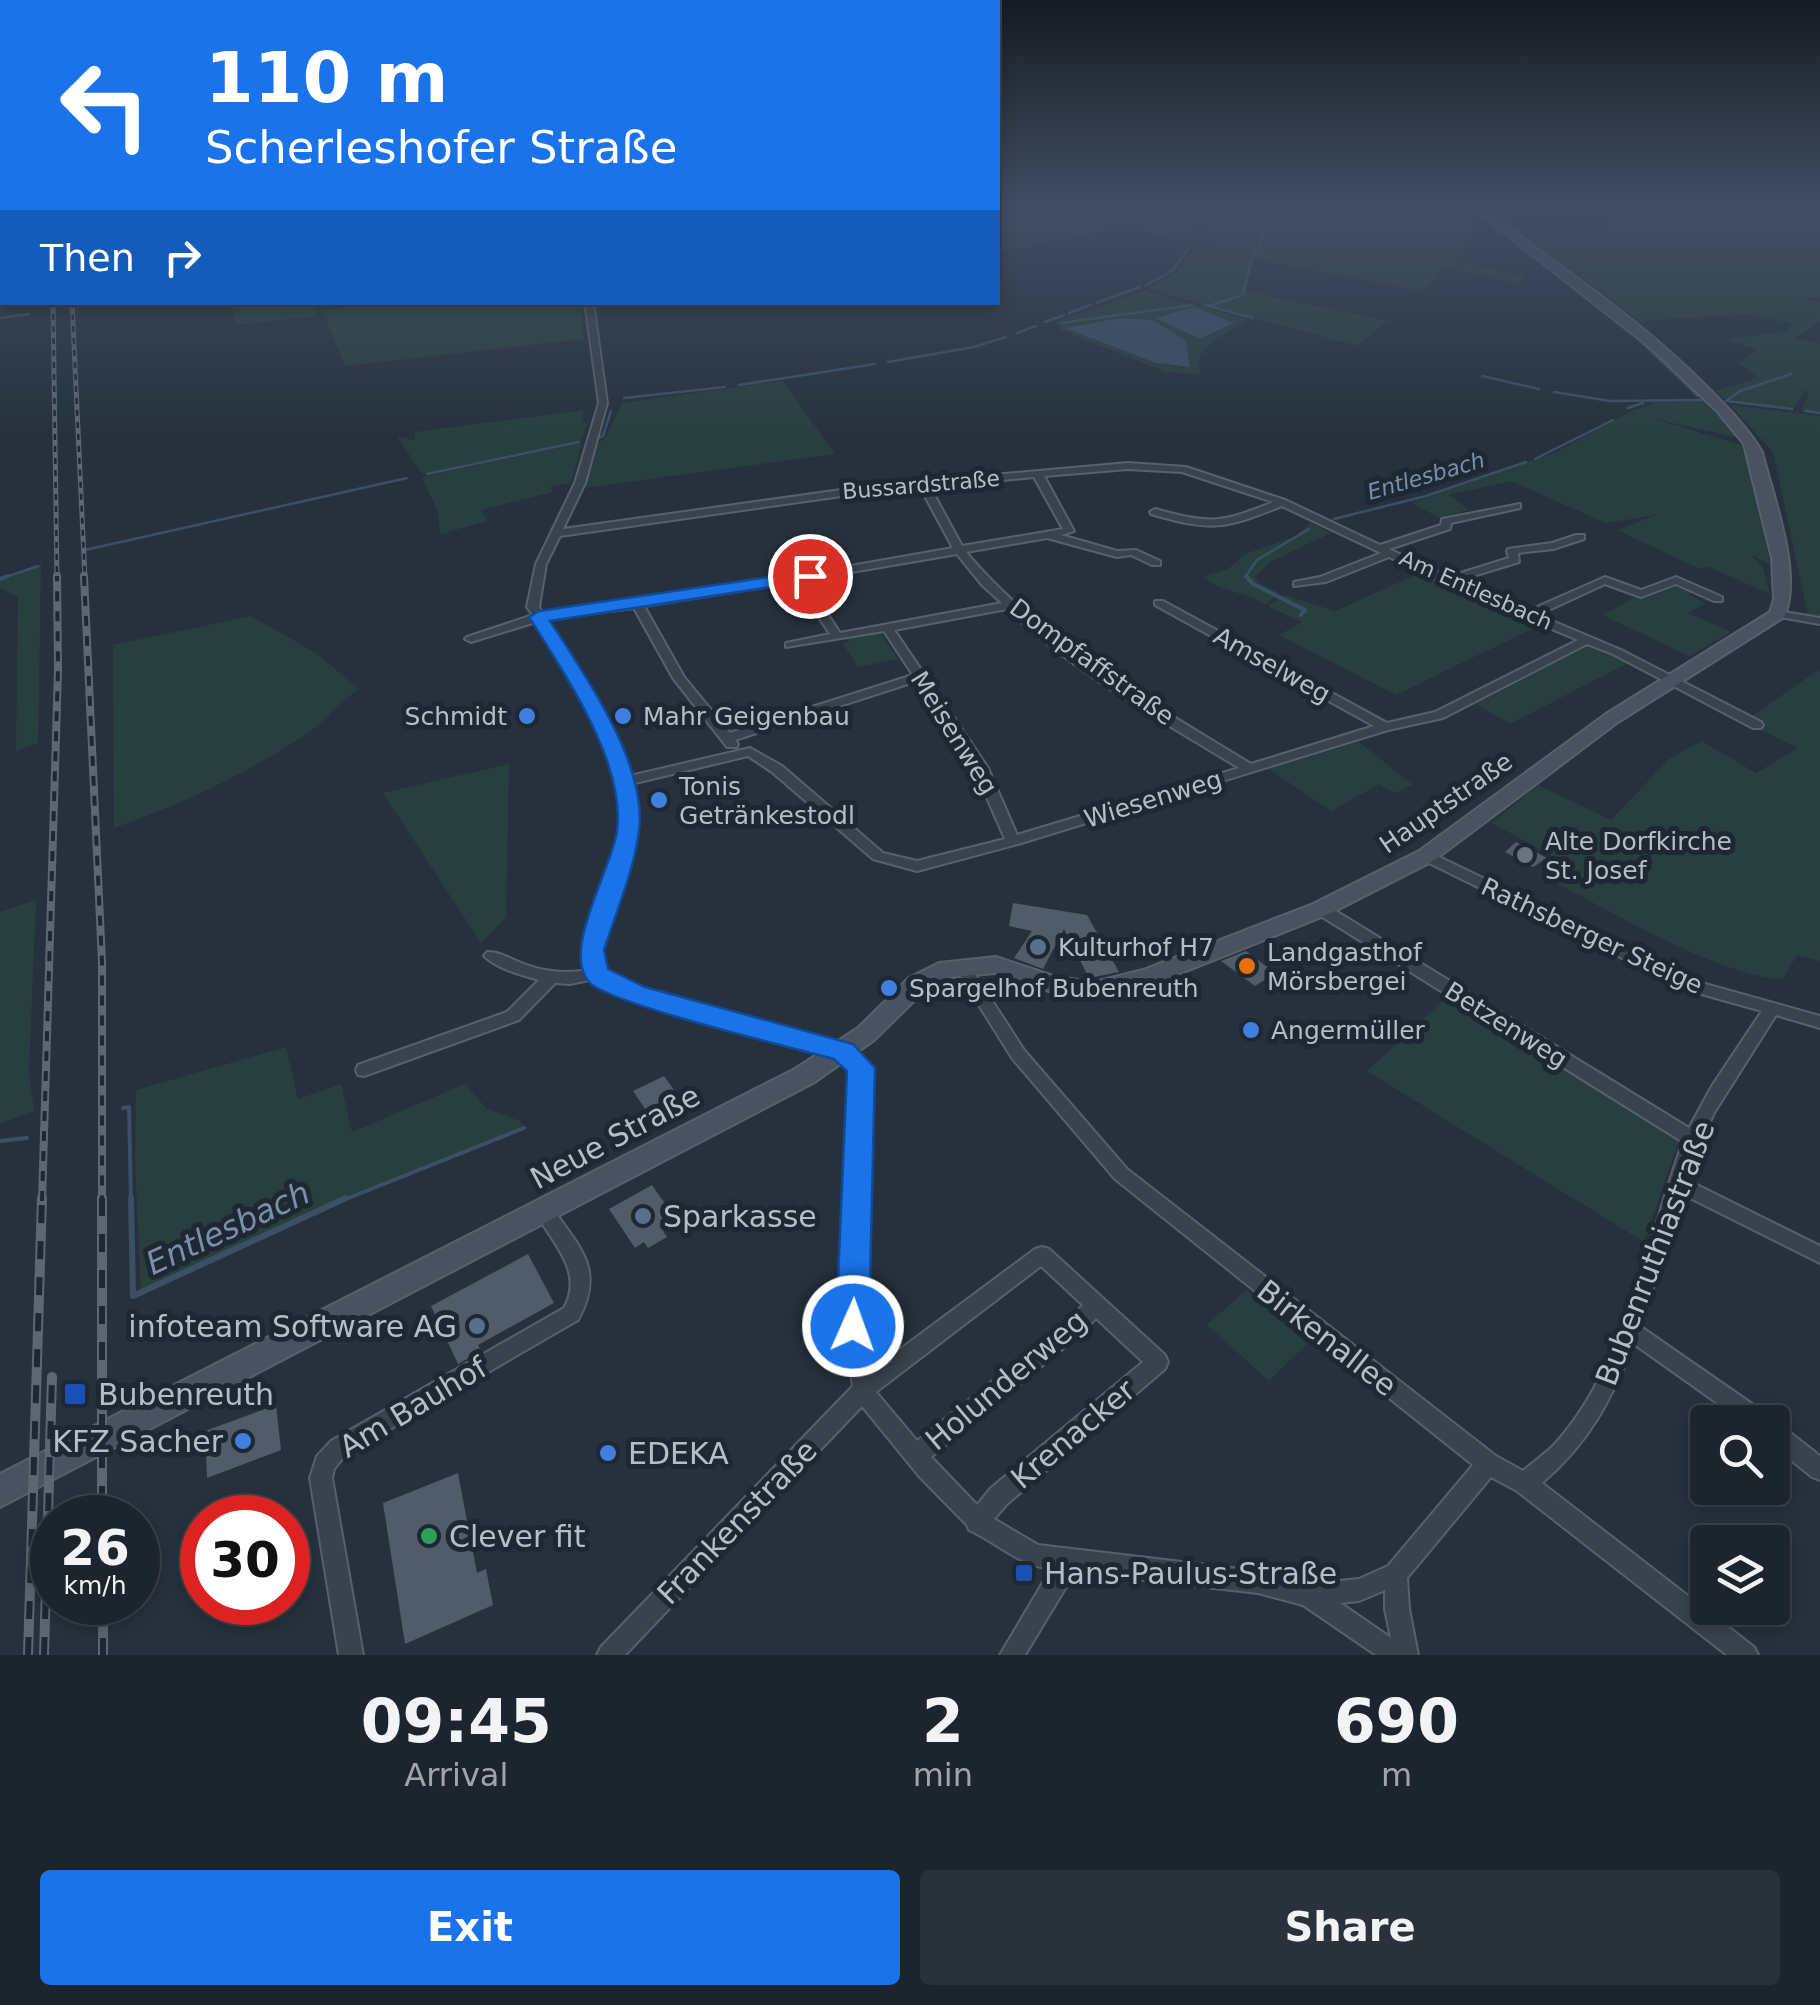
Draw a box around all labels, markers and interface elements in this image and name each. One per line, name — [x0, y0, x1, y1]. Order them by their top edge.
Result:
text: 110 m — [205, 37, 448, 119]
icon: left — [40, 40, 170, 170]
text: Scherleshofer Straße — [205, 121, 677, 174]
icon: right — [155, 230, 210, 285]
text: Then — [40, 236, 135, 280]
water label: Entlesbach — [1364, 447, 1488, 505]
street label: Bussardstraße — [841, 466, 1001, 504]
pin — [768, 534, 853, 619]
street label: Am Entlesbach — [1396, 545, 1556, 635]
icon: arrive — [783, 549, 838, 604]
street label: Dompfaffstraße — [1004, 593, 1180, 731]
street label: Amselweg — [1209, 621, 1335, 709]
street label: Meisenweg — [905, 666, 1003, 800]
place label: Schmidt — [405, 702, 507, 731]
place label: Mahr Geigenbau — [643, 702, 850, 731]
marker: Schmidt — [516, 705, 538, 727]
marker: Mahr Geigenbau — [612, 705, 634, 727]
street label: Hauptstraße — [1374, 747, 1518, 859]
street label: Wiesenweg — [1081, 764, 1225, 834]
place label: Tonis Getränkestodl — [678, 772, 855, 830]
marker: Tonis Getränkestodl — [648, 789, 670, 811]
place label: Alte Dorfkirche St. Josef — [1545, 827, 1732, 885]
marker: Alte Dorfkirche St. Josef — [1514, 844, 1536, 866]
street label: Rathsberger Steige — [1477, 872, 1707, 1000]
place label: Kulturhof H7 — [1058, 933, 1214, 962]
marker: Kulturhof H7 — [1027, 936, 1049, 958]
place label: Landgasthof Mörsbergei — [1267, 938, 1423, 996]
marker: Landgasthof Mörsbergei — [1236, 955, 1258, 977]
place label: Spargelhof Bubenreuth — [909, 974, 1199, 1003]
street label: Betzenweg — [1440, 976, 1572, 1074]
marker: Spargelhof Bubenreuth — [878, 977, 900, 999]
place label: Angermüller — [1271, 1016, 1426, 1045]
marker: Angermüller — [1240, 1019, 1262, 1041]
street label: Neue Straße — [524, 1078, 706, 1196]
street label: Bubenruthiastraße — [1588, 1116, 1722, 1390]
water label: Entlesbach — [140, 1174, 316, 1282]
place label: Sparkasse — [663, 1199, 817, 1234]
marker: Sparkasse — [632, 1205, 654, 1227]
street label: Birkenallee — [1250, 1273, 1404, 1403]
position arrow — [801, 1274, 905, 1378]
street label: Holunderweg — [918, 1303, 1094, 1457]
place label: infoteam Software AG — [128, 1309, 457, 1344]
marker: infoteam Software AG — [466, 1315, 488, 1337]
street label: Am Bauhof — [333, 1349, 494, 1465]
street label: Krenacker — [1004, 1372, 1143, 1496]
place label: Bubenreuth — [98, 1377, 274, 1412]
marker: Bubenreuth — [62, 1381, 88, 1407]
map controls — [1690, 1405, 1790, 1625]
button: search — [1690, 1405, 1790, 1505]
place label: KFZ Sacher — [52, 1424, 224, 1459]
marker: KFZ Sacher — [232, 1430, 254, 1452]
street label: Frankenstraße — [650, 1433, 824, 1611]
place label: EDEKA — [628, 1436, 729, 1471]
marker: EDEKA — [597, 1442, 619, 1464]
speed limit sign: 30 — [180, 1495, 310, 1625]
text: 26 — [60, 1519, 130, 1577]
place label: Clever fit — [449, 1519, 586, 1554]
marker: Clever fit — [418, 1525, 440, 1547]
button: layers — [1690, 1525, 1790, 1625]
place label: Hans-Paulus-Straße — [1044, 1556, 1337, 1591]
marker: Hans-Paulus-Straße — [1013, 1562, 1035, 1584]
text: km/h — [63, 1571, 127, 1600]
text: 09:45 — [361, 1686, 552, 1756]
text: 2 — [922, 1686, 964, 1756]
text: 690 — [1334, 1686, 1459, 1756]
text: Arrival — [404, 1756, 508, 1794]
text: min — [913, 1756, 973, 1794]
text: m — [1381, 1756, 1412, 1794]
button: Exit — [40, 1870, 900, 1985]
button: Share — [920, 1870, 1780, 1985]

